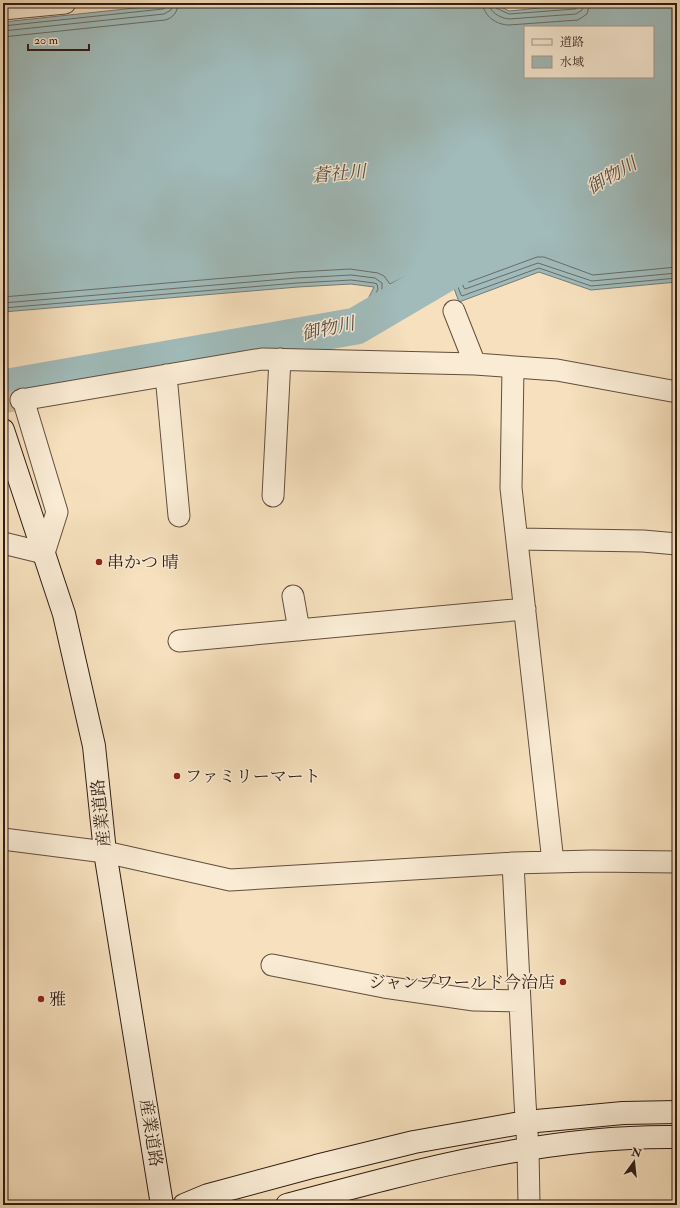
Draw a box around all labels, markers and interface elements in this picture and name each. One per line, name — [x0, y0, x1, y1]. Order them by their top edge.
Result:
scale bar — [28, 26, 89, 52]
legend — [524, 26, 654, 78]
text: 20 m — [34, 33, 59, 48]
text: 道路 — [560, 35, 584, 50]
text: 水域 — [560, 55, 584, 70]
water label: 御物川 — [583, 152, 643, 199]
water label: 蒼社川 — [311, 160, 369, 188]
water label: 御物川 — [299, 312, 359, 346]
place label: 串かつ 晴 — [107, 552, 179, 573]
marker: 串かつ 晴 — [94, 557, 104, 567]
place label: ファミリーマート — [185, 766, 321, 787]
marker: ファミリーマート — [172, 771, 182, 781]
street label: 産業道路 — [87, 778, 115, 848]
place label: ジャンプワールド今治店 — [369, 972, 555, 993]
marker: ジャンプワールド今治店 — [558, 977, 568, 987]
place label: 雅 — [49, 989, 66, 1010]
marker: 雅 — [36, 994, 46, 1004]
street label: 産業道路 — [135, 1098, 167, 1168]
north arrow — [614, 1142, 654, 1182]
text: N — [629, 1145, 644, 1161]

